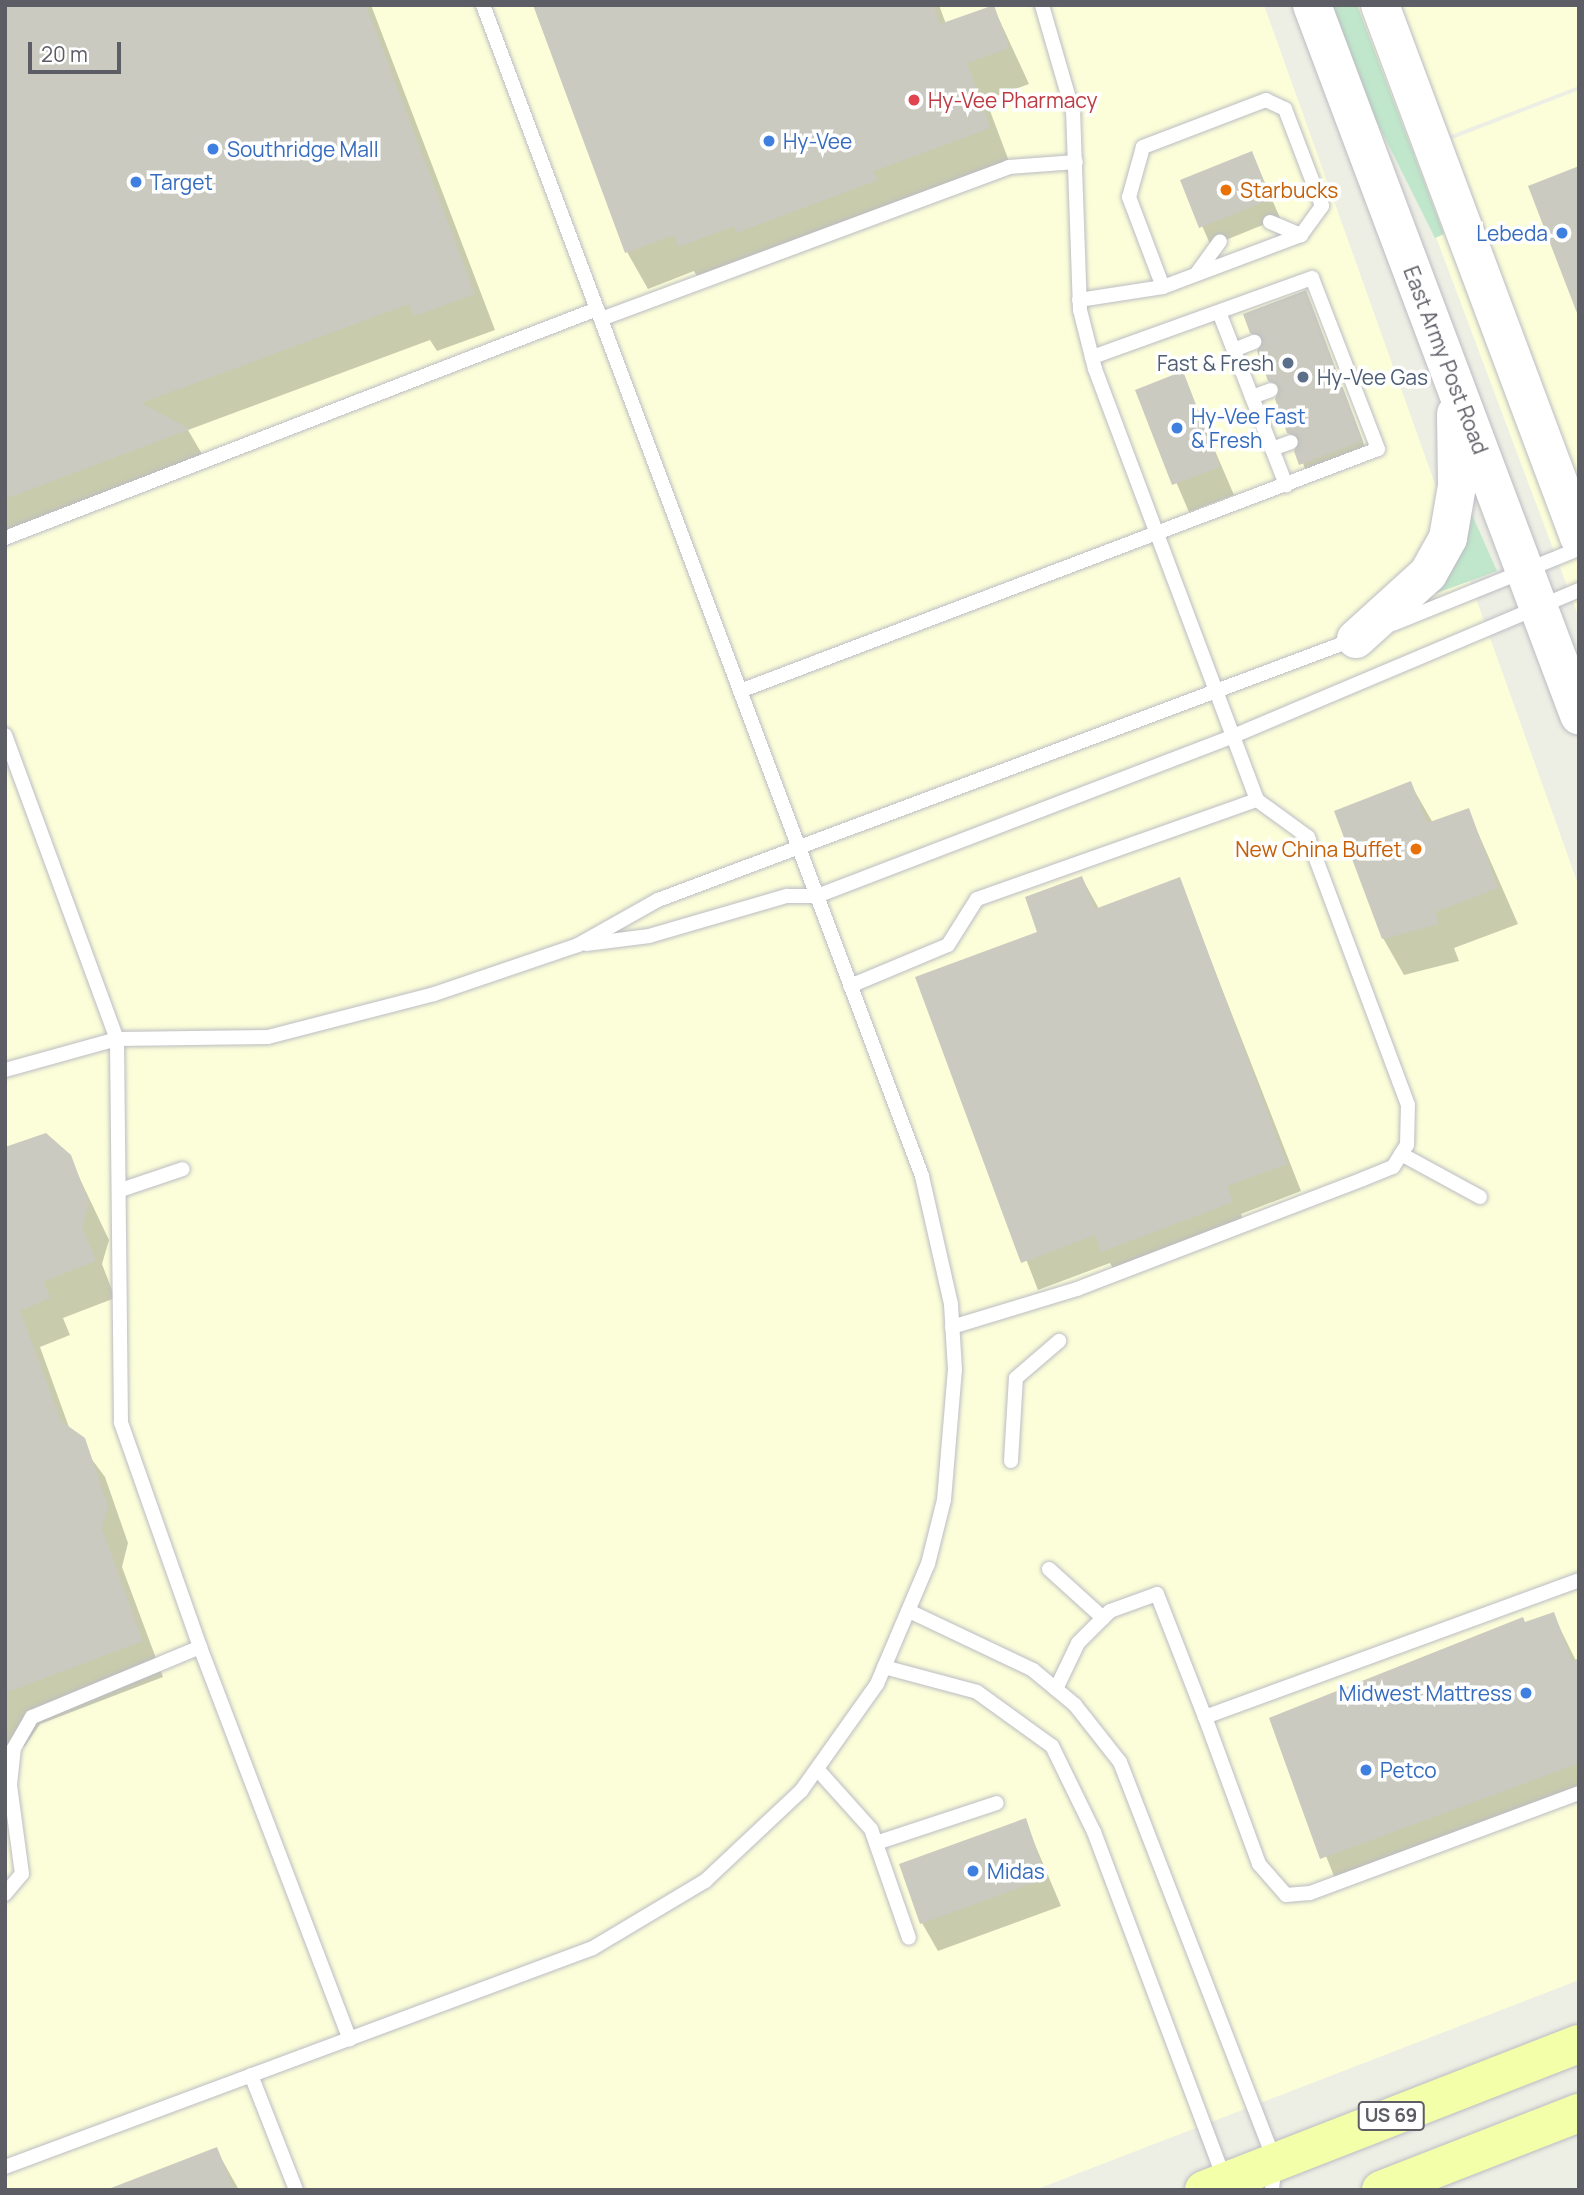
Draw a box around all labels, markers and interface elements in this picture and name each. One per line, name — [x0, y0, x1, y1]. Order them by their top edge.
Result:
scale bar — [32, 28, 124, 72]
text: 20 m — [41, 40, 88, 68]
place label: Hy-Vee Pharmacy — [928, 87, 1098, 113]
marker: Hy-Vee Pharmacy — [906, 92, 922, 108]
place label: Hy-Vee — [783, 128, 852, 154]
marker: Hy-Vee — [761, 133, 777, 149]
place label: Southridge Mall — [227, 136, 379, 162]
marker: Southridge Mall — [205, 141, 221, 157]
place label: Target — [150, 169, 213, 195]
marker: Target — [128, 174, 144, 190]
place label: Starbucks — [1240, 177, 1338, 203]
marker: Starbucks — [1218, 182, 1234, 198]
place label: Lebeda — [1476, 220, 1548, 246]
marker: Lebeda — [1554, 225, 1570, 241]
street label: East Army Post Road — [1399, 263, 1493, 457]
place label: Fast & Fresh — [1157, 350, 1274, 376]
marker: Fast & Fresh — [1280, 355, 1296, 371]
place label: Hy-Vee Gas — [1317, 364, 1428, 390]
marker: Hy-Vee Gas — [1295, 369, 1311, 385]
place label: Hy-Vee Fast & Fresh — [1191, 403, 1306, 453]
marker: Hy-Vee Fast & Fresh — [1169, 420, 1185, 436]
place label: New China Buffet — [1235, 836, 1402, 862]
marker: New China Buffet — [1408, 841, 1424, 857]
place label: Midwest Mattress — [1339, 1680, 1512, 1706]
marker: Midwest Mattress — [1518, 1685, 1534, 1701]
place label: Petco — [1380, 1757, 1437, 1783]
marker: Petco — [1358, 1762, 1374, 1778]
place label: Midas — [987, 1858, 1045, 1884]
marker: Midas — [965, 1863, 981, 1879]
road number: US 69 — [1356, 2100, 1426, 2132]

